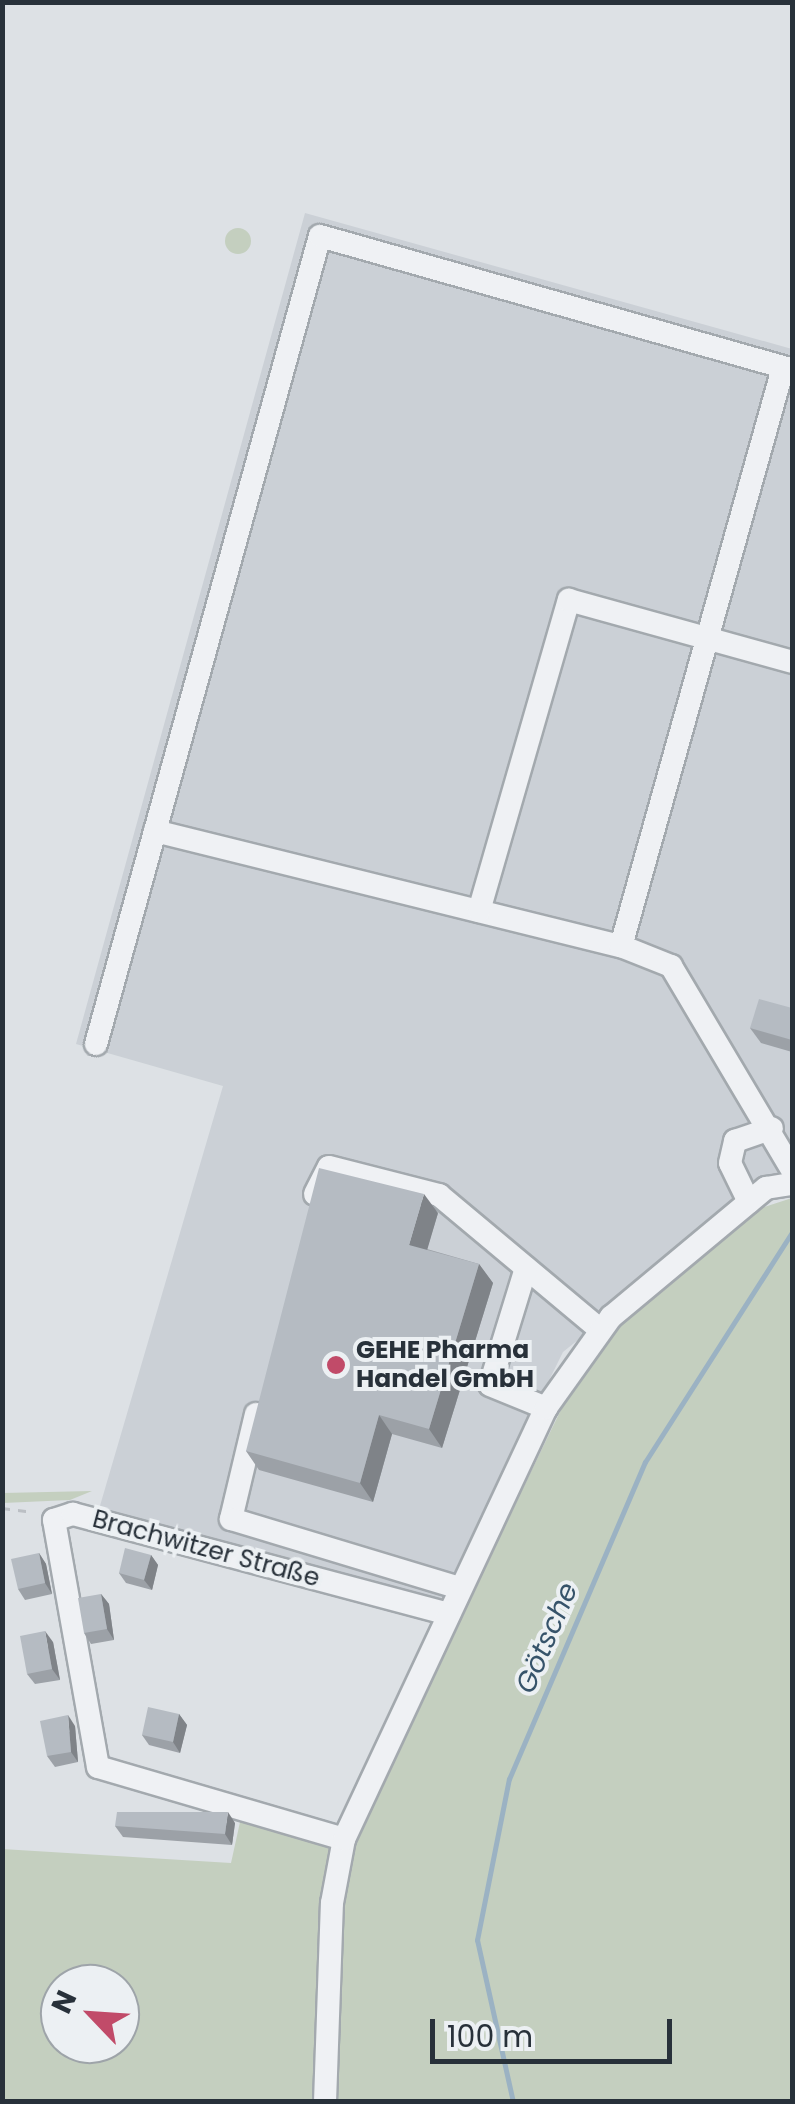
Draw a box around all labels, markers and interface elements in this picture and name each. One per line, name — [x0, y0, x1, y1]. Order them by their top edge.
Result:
place label: GEHE Pharma Handel GmbH — [356, 1336, 534, 1395]
marker: GEHE Pharma Handel GmbH — [325, 1354, 347, 1376]
street label: Brachwitzer Straße — [89, 1504, 323, 1594]
water label: Götsche — [509, 1578, 585, 1698]
north arrow — [40, 1964, 140, 2064]
text: N — [42, 1984, 86, 2020]
scale bar — [435, 1999, 678, 2061]
text: 100 m — [447, 2015, 533, 2058]

